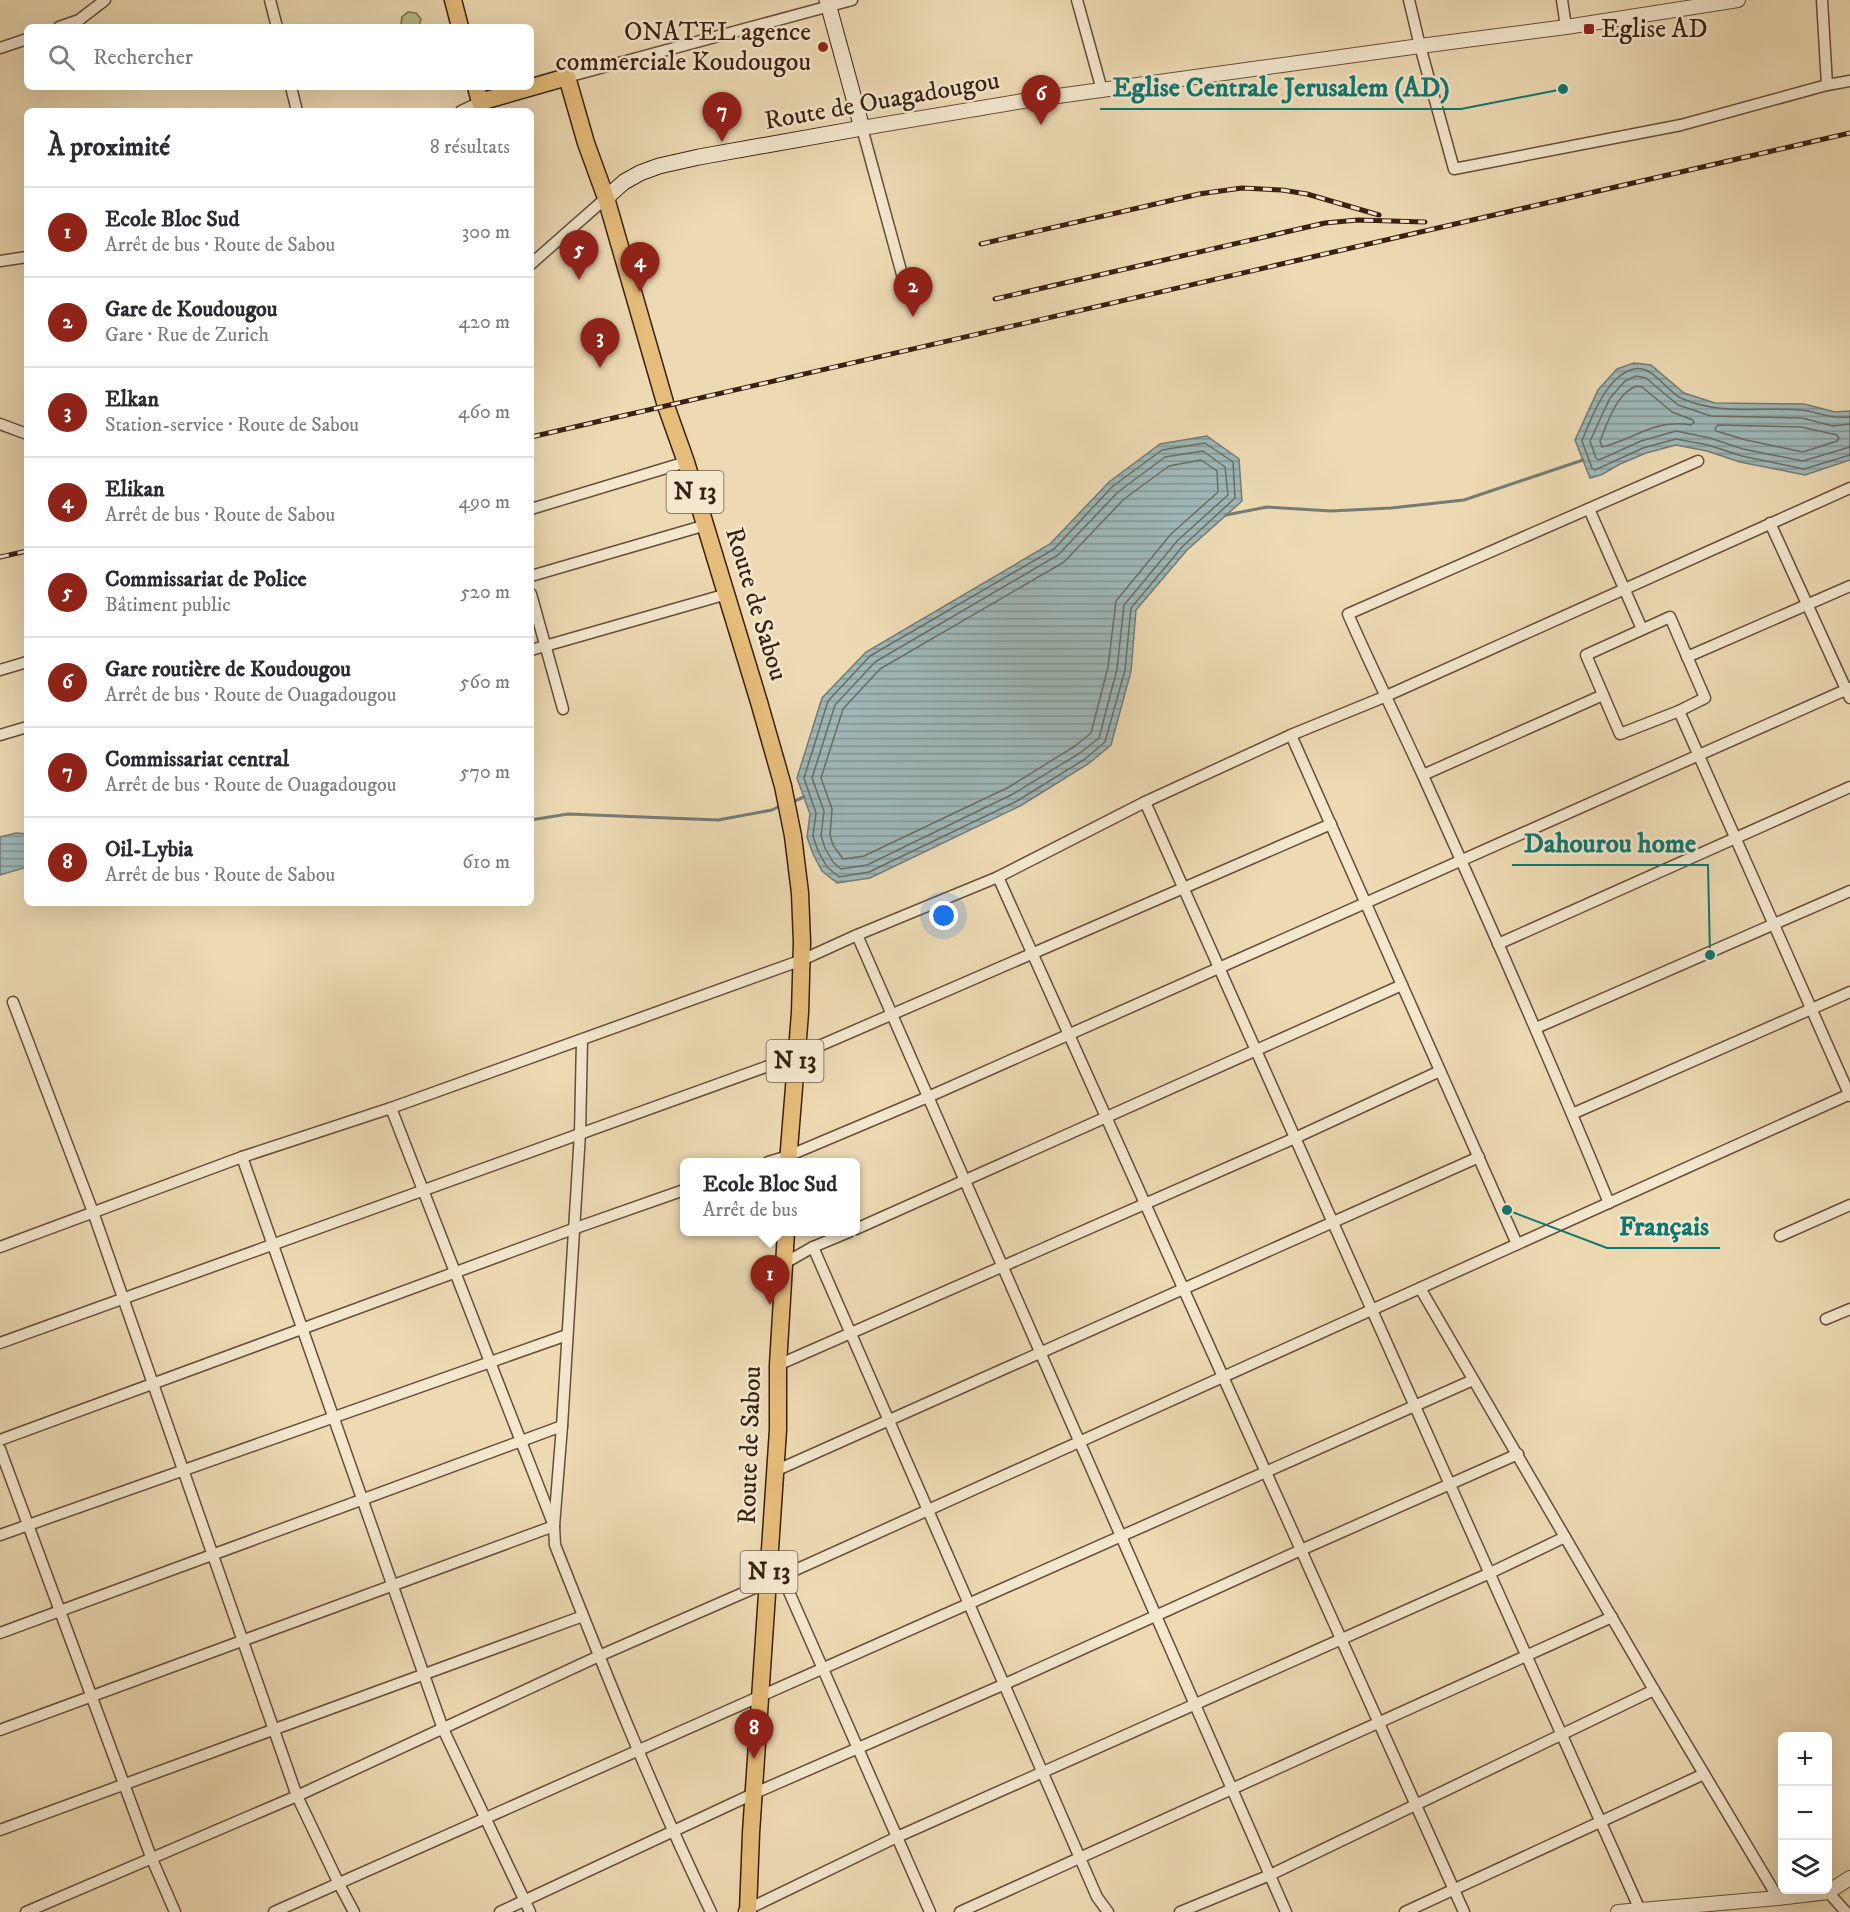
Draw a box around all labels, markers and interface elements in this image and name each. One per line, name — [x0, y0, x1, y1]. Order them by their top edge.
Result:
place label: Eglise AD — [1601, 13, 1708, 46]
place label: ONATEL agence commerciale Koudougou — [556, 16, 811, 79]
marker: Eglise AD — [1582, 22, 1596, 36]
search box — [24, 24, 534, 90]
marker: ONATEL agence commerciale Koudougou — [816, 40, 830, 54]
icon: search — [45, 41, 78, 74]
text: Rechercher — [93, 44, 193, 71]
street label: Route de Ouagadougou — [762, 64, 1002, 138]
callout: Eglise Centrale Jerusalem (AD) — [1100, 64, 1461, 109]
text: Eglise Centrale Jerusalem (AD) — [1112, 71, 1450, 105]
pin: 6 — [1022, 76, 1060, 125]
pin: 7 — [702, 92, 742, 142]
text: À proximité — [48, 131, 170, 164]
text: 8 résultats — [430, 135, 510, 160]
text: Ecole Bloc Sud — [105, 206, 239, 233]
text: 1 — [64, 220, 71, 245]
text: 300 m — [462, 220, 510, 245]
pin: 5 — [560, 230, 598, 280]
text: Arrêt de bus · Route de Sabou — [105, 233, 335, 258]
pin: 4 — [620, 242, 660, 292]
pin: 2 — [894, 268, 932, 317]
text: Gare de Koudougou — [105, 296, 277, 323]
text: 2 — [63, 310, 72, 335]
text: 420 m — [459, 310, 510, 335]
pin: 3 — [580, 318, 620, 368]
text: Gare · Rue de Zurich — [105, 323, 269, 348]
text: Elkan — [105, 386, 159, 413]
text: 3 — [64, 400, 71, 425]
text: 460 m — [458, 400, 510, 425]
text: Station-service · Route de Sabou — [105, 413, 359, 438]
road number: N 13 — [666, 471, 724, 513]
text: Elikan — [105, 476, 165, 503]
text: 4 — [62, 490, 73, 515]
text: 490 m — [458, 490, 510, 515]
text: Arrêt de bus · Route de Sabou — [105, 503, 335, 528]
street label: Route de Sabou — [717, 523, 795, 685]
text: Commissariat de Police — [105, 566, 307, 593]
text: 5 — [63, 580, 72, 605]
text: 520 m — [460, 580, 510, 605]
text: Bâtiment public — [105, 593, 231, 618]
text: Gare routière de Koudougou — [105, 656, 351, 683]
text: 6 — [62, 670, 73, 695]
text: 560 m — [460, 670, 510, 695]
text: Arrêt de bus · Route de Ouagadougou — [105, 683, 396, 708]
text: Commissariat central — [105, 746, 289, 773]
text: 7 — [62, 760, 73, 785]
text: 570 m — [459, 760, 510, 785]
text: Arrêt de bus · Route de Ouagadougou — [105, 773, 396, 798]
callout: Dahourou home — [1512, 820, 1708, 865]
text: Dahourou home — [1524, 827, 1696, 861]
text: Oil-Lybia — [105, 836, 193, 863]
text: 8 — [62, 850, 73, 875]
text: 610 m — [462, 850, 510, 875]
text: Arrêt de bus · Route de Sabou — [105, 863, 335, 888]
your location — [929, 901, 958, 930]
road number: N 13 — [766, 1040, 824, 1082]
popup — [680, 1158, 860, 1236]
text: Ecole Bloc Sud — [703, 1171, 837, 1198]
text: Arrêt de bus — [703, 1198, 798, 1223]
callout: Français — [1607, 1203, 1720, 1248]
text: Français — [1619, 1210, 1709, 1244]
pin: 1 — [750, 1256, 790, 1305]
street label: Route de Sabou — [731, 1365, 769, 1525]
road number: N 13 — [740, 1551, 798, 1593]
pin: 8 — [734, 1710, 774, 1759]
map controls — [1778, 1732, 1832, 1894]
button: + — [1778, 1732, 1832, 1786]
button: − — [1778, 1786, 1832, 1840]
button: layers — [1778, 1840, 1832, 1894]

